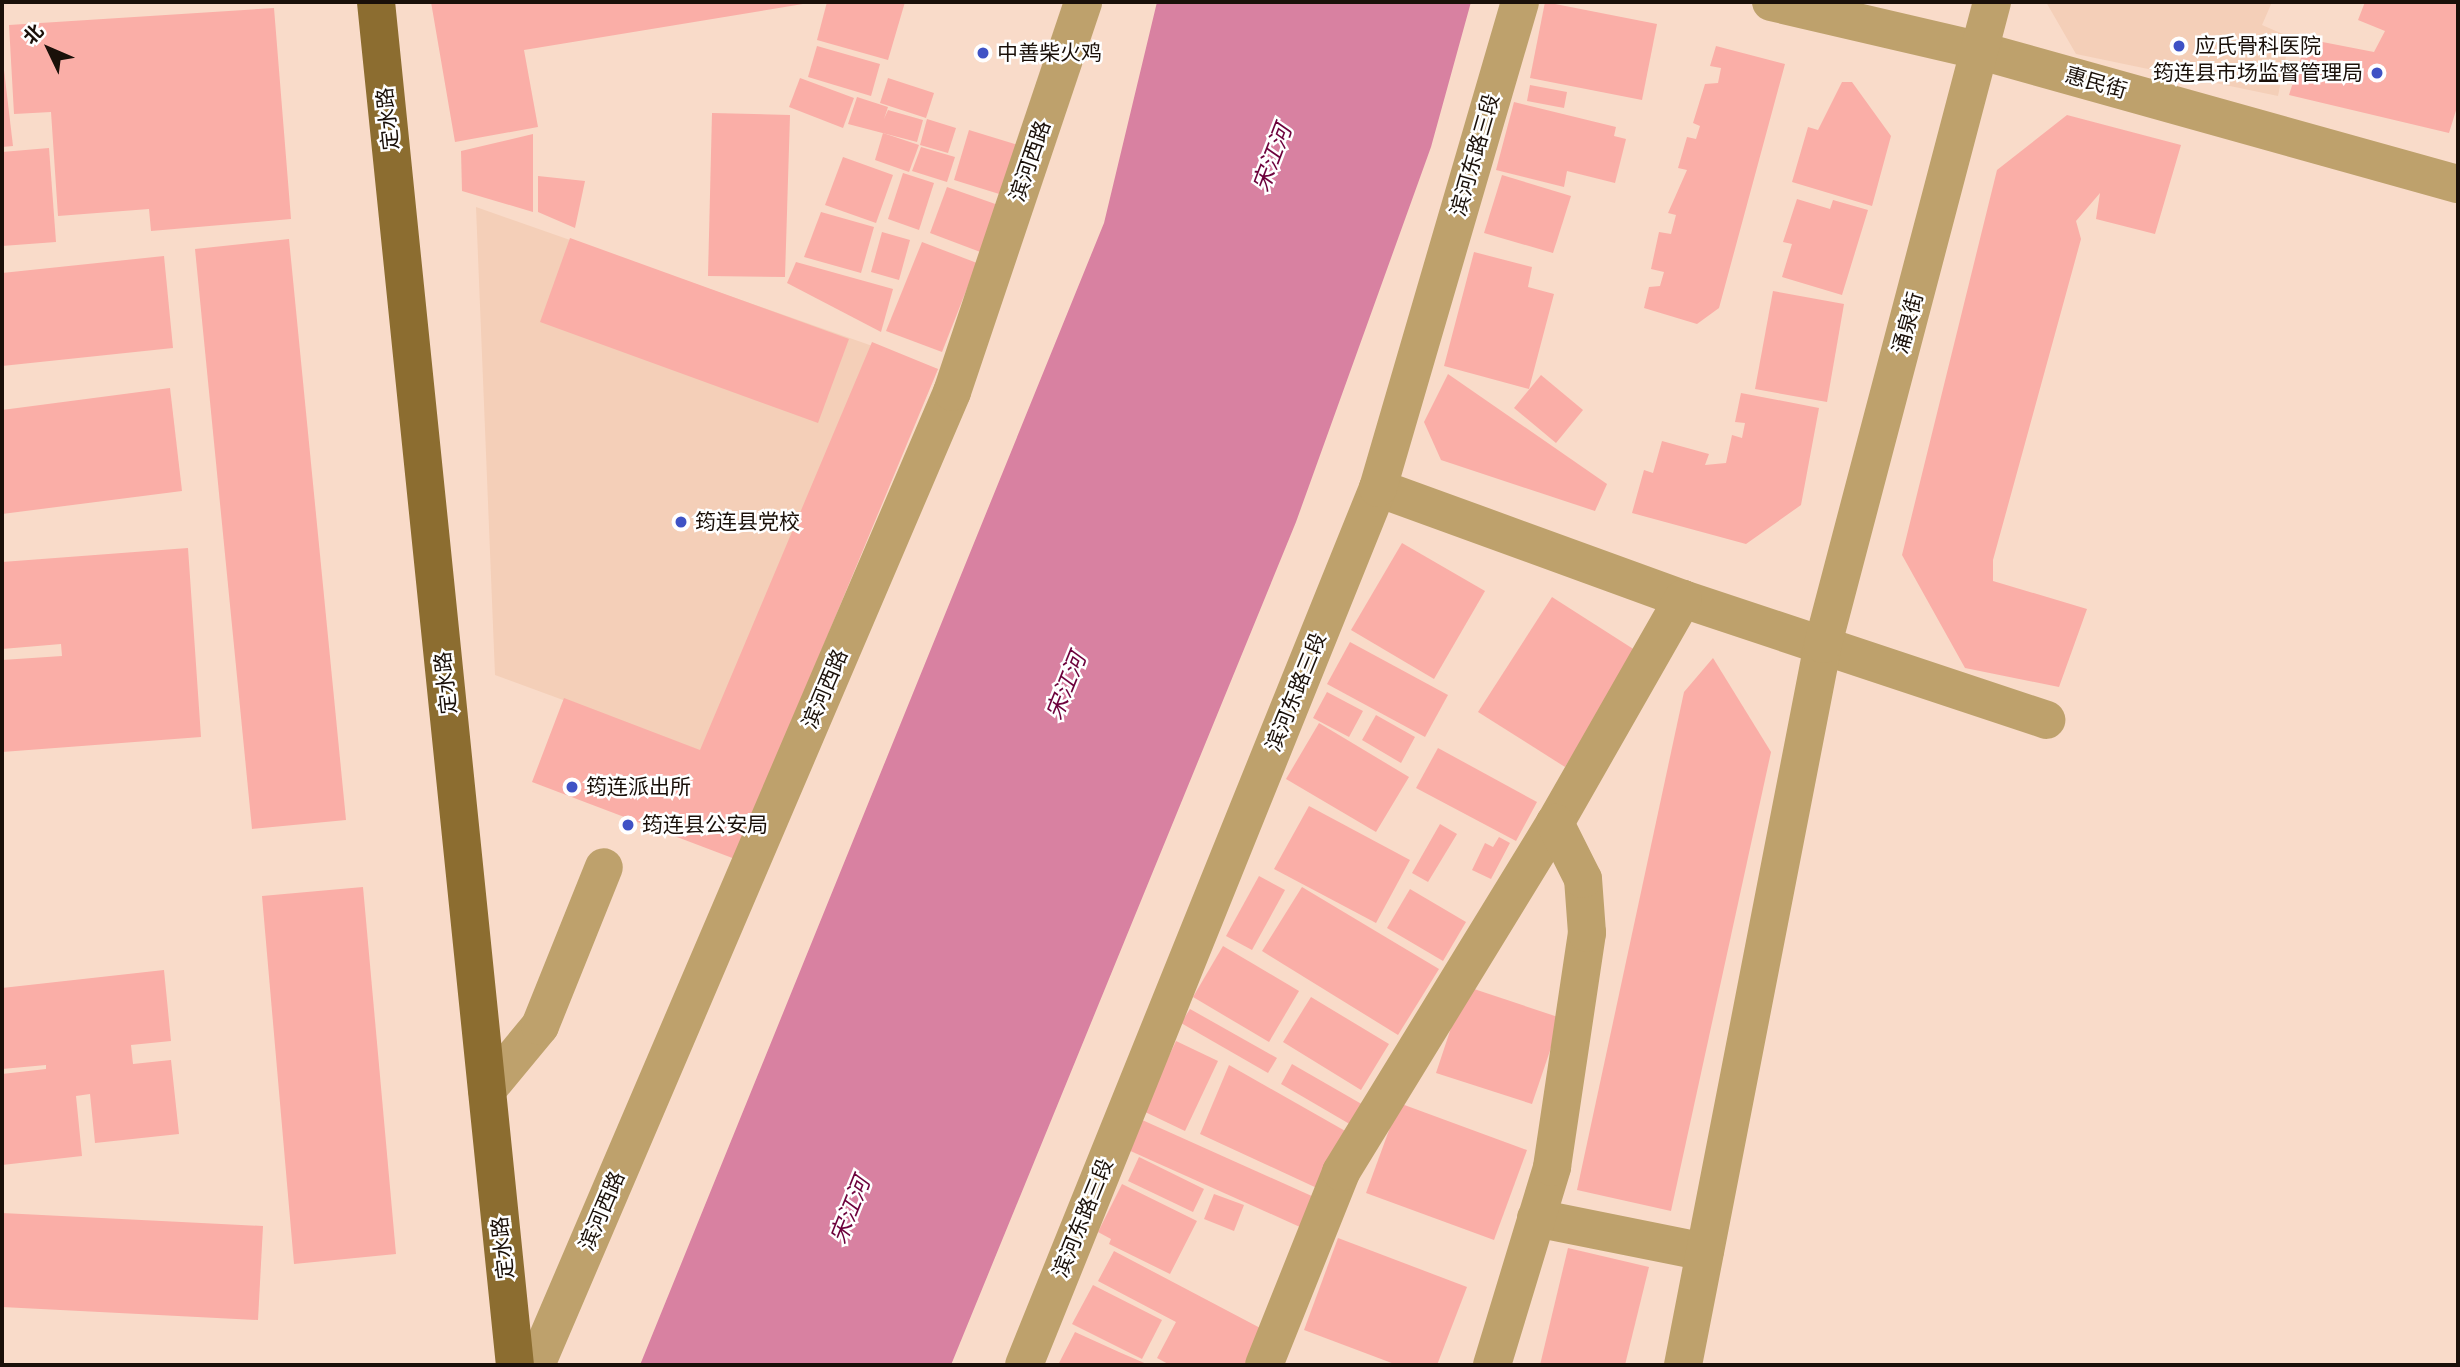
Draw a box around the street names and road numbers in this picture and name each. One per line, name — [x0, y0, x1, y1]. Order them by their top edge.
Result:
street label: 惠民街 — [2062, 62, 2130, 104]
street label: 定水路 — [372, 86, 404, 152]
street label: 滨河东路三段 — [1446, 91, 1504, 219]
street label: 滨河西路 — [1004, 117, 1056, 205]
street label: 涌泉街 — [1888, 289, 1928, 357]
street label: 滨河东路三段 — [1261, 629, 1331, 755]
street label: 滨河西路 — [797, 645, 853, 733]
street label: 定水路 — [430, 650, 462, 716]
street label: 滨河东路三段 — [1048, 1155, 1118, 1281]
street label: 滨河西路 — [574, 1167, 630, 1255]
street label: 定水路 — [487, 1215, 519, 1281]

